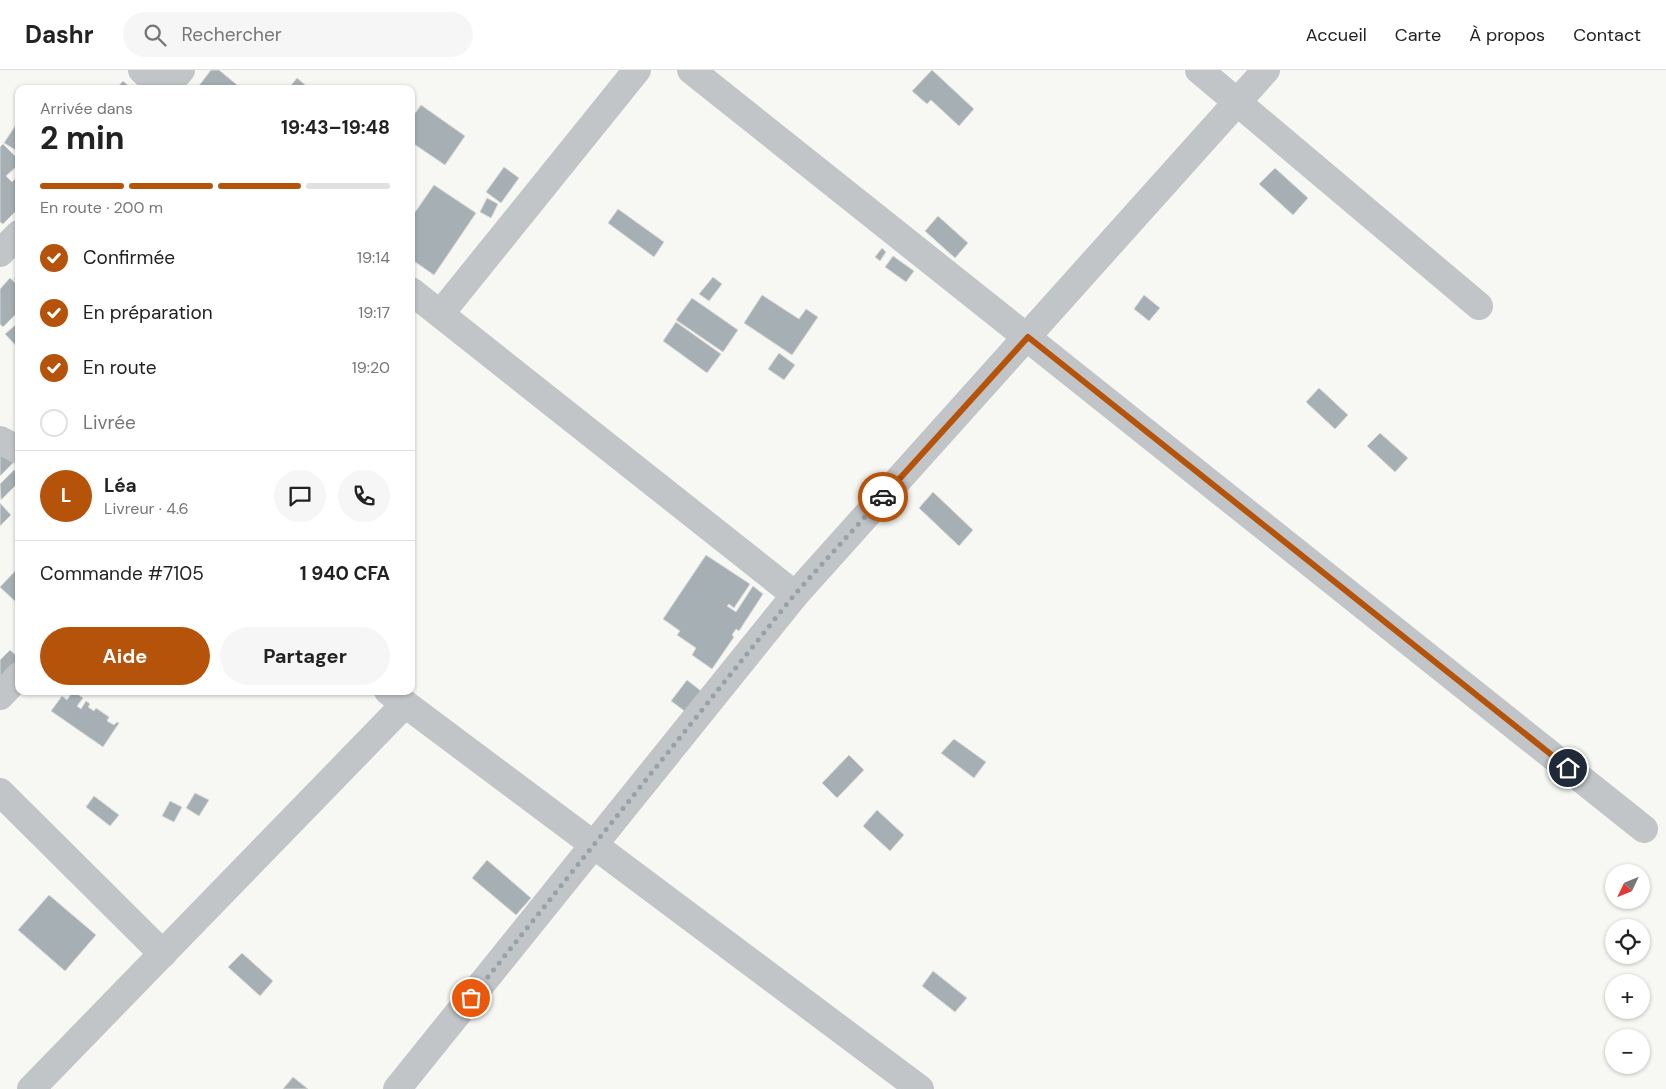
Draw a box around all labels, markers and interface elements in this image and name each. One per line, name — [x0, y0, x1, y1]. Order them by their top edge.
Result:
search box — [123, 12, 473, 57]
text: Dashr — [25, 19, 93, 50]
icon: search — [141, 21, 169, 49]
text: Rechercher — [181, 22, 282, 47]
text: Accueil — [1306, 23, 1367, 47]
text: Carte — [1395, 23, 1441, 47]
text: À propos — [1469, 23, 1545, 47]
text: Contact — [1573, 23, 1641, 47]
text: Arrivée dans — [40, 98, 133, 119]
text: 19:43–19:48 — [281, 115, 390, 140]
text: 2 min — [40, 117, 125, 159]
text: En route · 200 m — [40, 197, 163, 218]
icon: check — [40, 244, 68, 272]
text: Confirmée — [83, 245, 175, 270]
text: 19:14 — [357, 247, 390, 268]
icon: check — [40, 299, 68, 327]
text: En préparation — [83, 300, 213, 325]
text: 19:17 — [358, 302, 390, 323]
icon: check — [40, 354, 68, 382]
text: En route — [83, 355, 157, 380]
text: 19:20 — [352, 357, 390, 378]
text: Livrée — [83, 410, 136, 435]
button: chat — [274, 470, 326, 522]
button: phone — [338, 470, 390, 522]
courier — [858, 472, 908, 522]
text: Léa — [104, 473, 137, 498]
text: L — [61, 483, 71, 508]
icon: car — [869, 483, 897, 511]
text: Livreur · 4.6 — [104, 498, 189, 519]
text: Commande #7105 — [40, 561, 204, 586]
text: 1 940 CFA — [300, 561, 390, 586]
button: Aide — [40, 627, 210, 685]
button: Partager — [220, 627, 390, 685]
pin — [1547, 747, 1589, 789]
icon: home — [1554, 754, 1582, 782]
north arrow — [1605, 864, 1650, 909]
map controls — [1605, 864, 1650, 1074]
button: locate — [1605, 919, 1650, 964]
button: + — [1605, 974, 1650, 1019]
pin — [450, 977, 492, 1019]
icon: bag — [457, 984, 485, 1012]
button: − — [1605, 1029, 1650, 1074]

